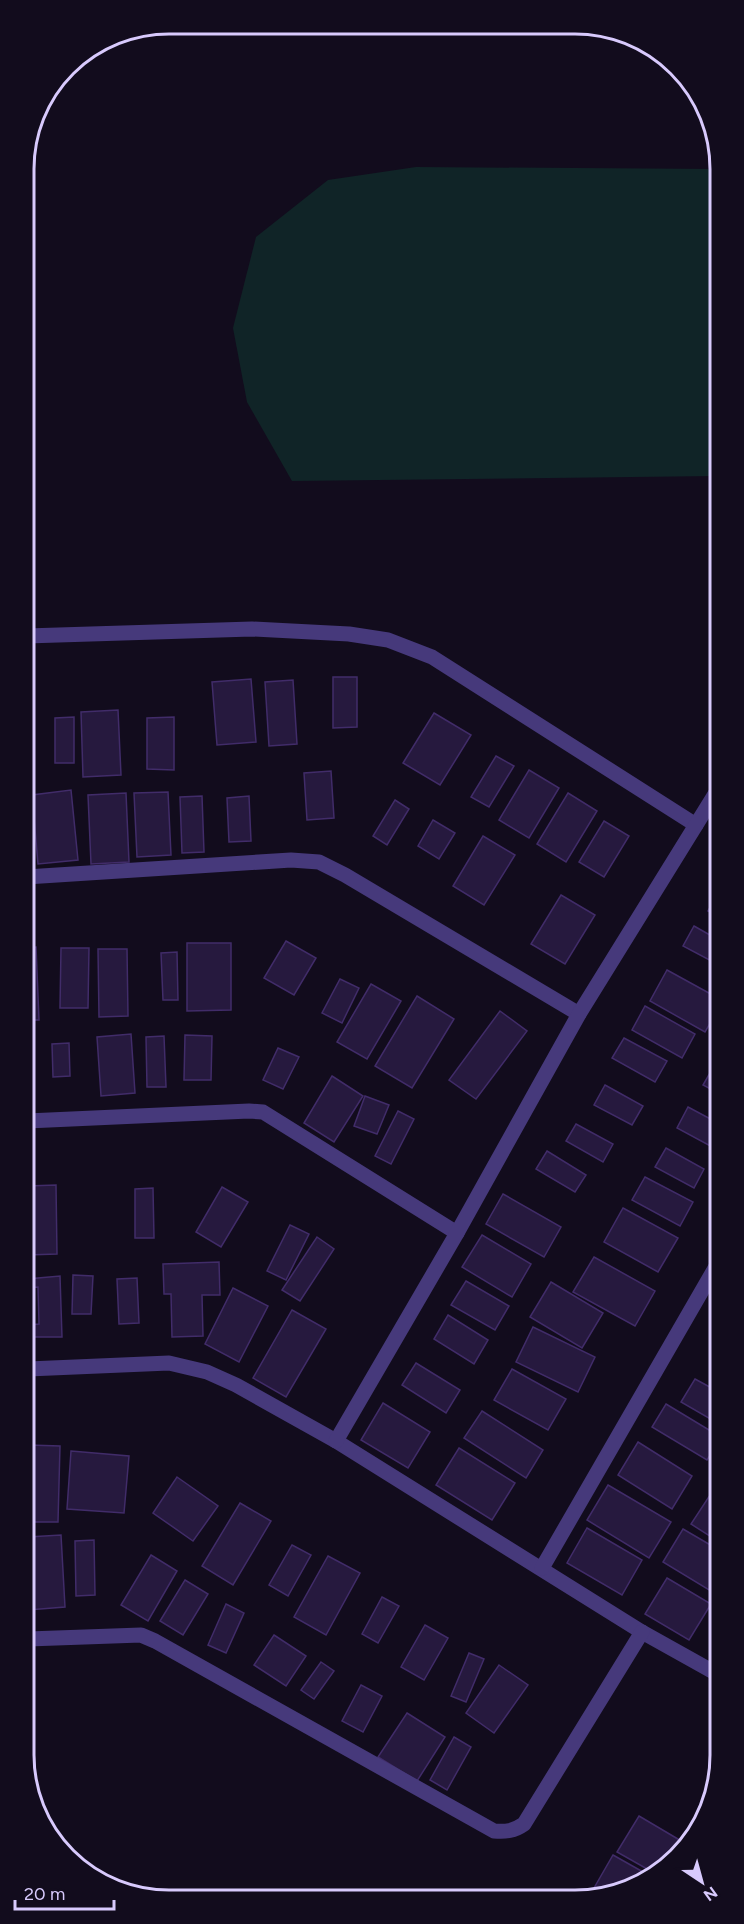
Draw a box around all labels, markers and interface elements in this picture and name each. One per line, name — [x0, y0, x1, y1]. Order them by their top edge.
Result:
north arrow — [672, 1852, 732, 1912]
scale bar — [15, 1873, 114, 1911]
text: N — [700, 1882, 721, 1905]
text: 20 m — [24, 1883, 65, 1905]

